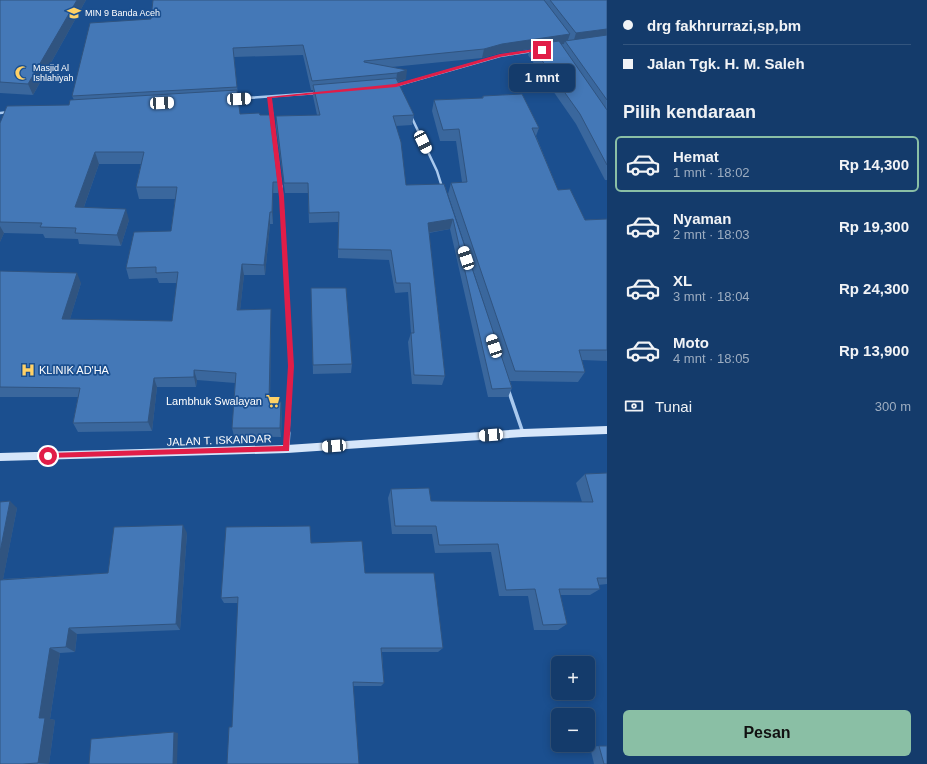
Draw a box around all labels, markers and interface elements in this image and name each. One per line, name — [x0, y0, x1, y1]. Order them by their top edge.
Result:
school or university icon: MIN 9 Banda Aceh — [66, 5, 82, 21]
place label: MIN 9 Banda Aceh — [85, 8, 160, 18]
text: drg fakhrurrazi,sp,bm — [647, 17, 801, 34]
route end — [533, 41, 551, 59]
text: Jalan Tgk. H. M. Saleh — [647, 55, 805, 72]
place label: Masjid Al Ishlahiyah — [33, 63, 74, 83]
callout: 1 mnt — [509, 64, 575, 92]
mosque icon: Masjid Al Ishlahiyah — [14, 65, 30, 81]
text: 1 mnt — [525, 70, 559, 85]
car — [227, 92, 251, 106]
car — [150, 96, 174, 110]
text: Pilih kendaraan — [623, 102, 756, 122]
car — [412, 129, 434, 155]
icon: car — [625, 146, 661, 182]
text: Hemat — [673, 148, 719, 165]
text: Rp 14,300 — [839, 156, 909, 173]
text: 1 mnt · 18:02 — [673, 165, 750, 180]
icon: car — [625, 208, 661, 244]
text: Nyaman — [673, 210, 731, 227]
text: Rp 19,300 — [839, 218, 909, 235]
text: 2 mnt · 18:03 — [673, 227, 750, 242]
car — [457, 245, 475, 271]
icon: car — [625, 270, 661, 306]
text: XL — [673, 272, 692, 289]
text: Rp 24,300 — [839, 280, 909, 297]
text: 3 mnt · 18:04 — [673, 289, 750, 304]
icon: car — [625, 332, 661, 368]
car — [485, 333, 503, 359]
text: Moto — [673, 334, 709, 351]
text: Rp 13,900 — [839, 342, 909, 359]
text: 4 mnt · 18:05 — [673, 351, 750, 366]
hospital icon: KLINIK AD'HA — [20, 362, 36, 378]
place label: KLINIK AD'HA — [39, 364, 110, 376]
supermarket icon: Lambhuk Swalayan — [265, 393, 281, 409]
place label: Lambhuk Swalayan — [166, 395, 262, 407]
icon: cash — [623, 395, 645, 417]
text: Tunai — [655, 398, 692, 415]
text: 300 m — [875, 399, 911, 414]
car — [479, 428, 503, 442]
street label: JALAN T. ISKANDAR — [166, 432, 272, 448]
car — [322, 439, 346, 453]
route start — [39, 447, 57, 465]
map controls — [551, 656, 595, 752]
button: + — [551, 656, 595, 700]
button: − — [551, 708, 595, 752]
button: Pesan — [623, 710, 911, 756]

